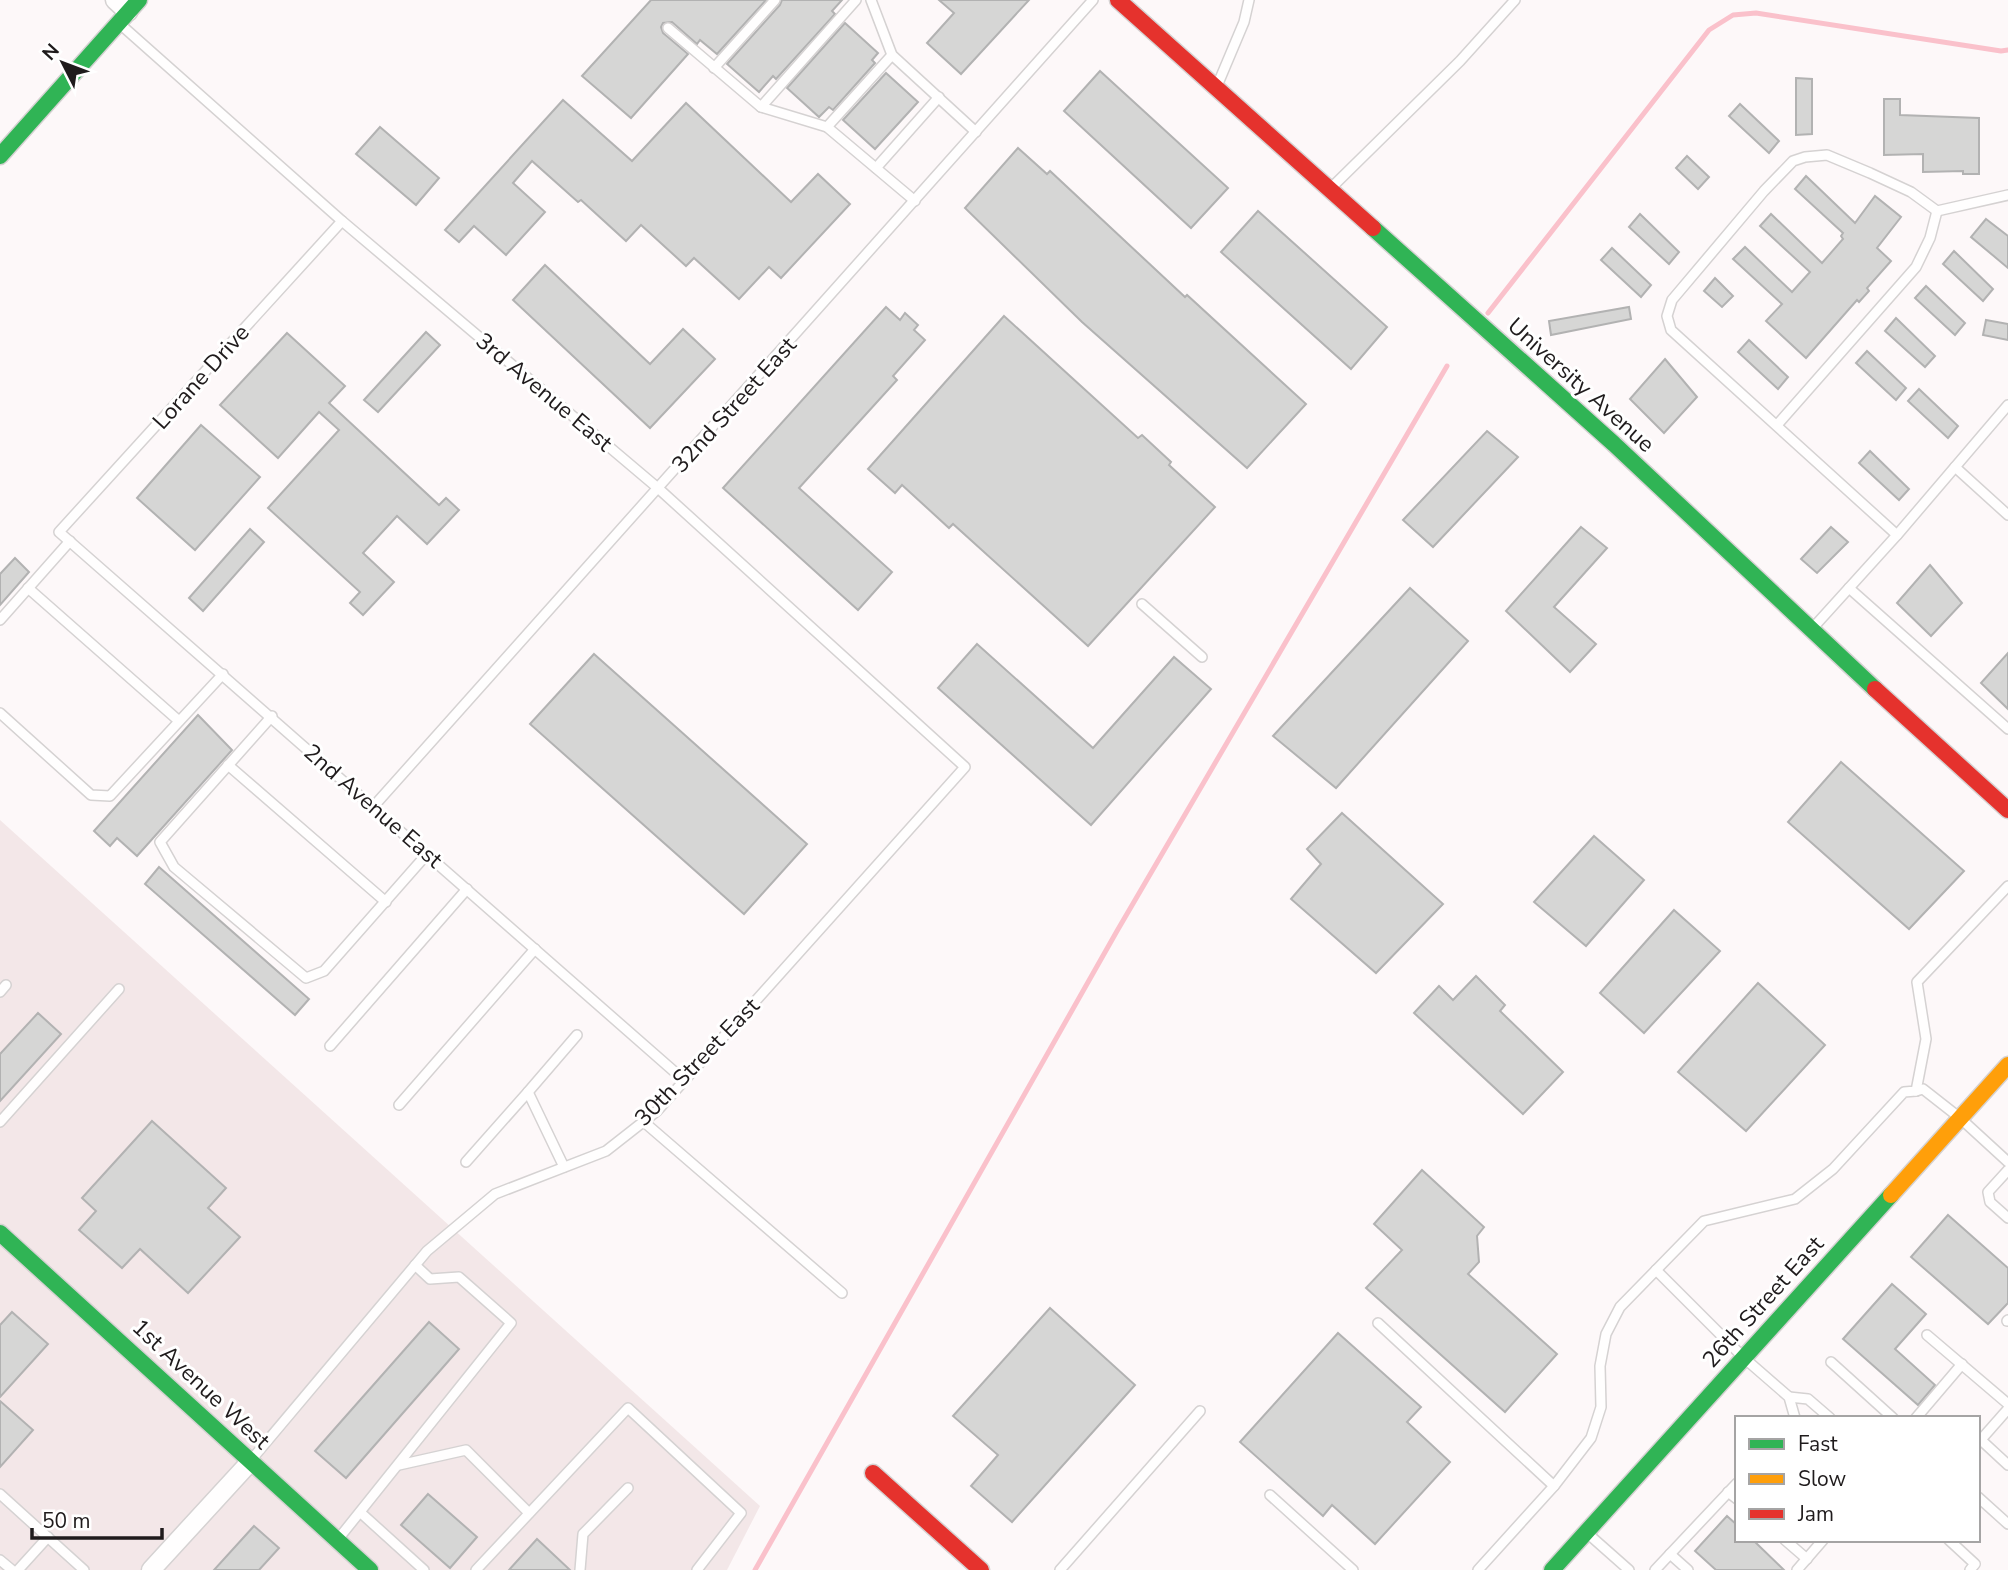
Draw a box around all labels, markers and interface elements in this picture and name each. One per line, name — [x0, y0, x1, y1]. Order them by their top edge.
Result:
north arrow — [28, 28, 98, 98]
text: N — [37, 38, 66, 66]
street label: University Avenue — [1501, 311, 1661, 459]
street label: Lorane Drive — [146, 318, 256, 436]
street label: 3rd Avenue East — [469, 326, 620, 459]
street label: 32nd Street East — [665, 330, 804, 480]
street label: 2nd Avenue East — [297, 737, 450, 876]
street label: 30th Street East — [628, 990, 767, 1133]
street label: 26th Street East — [1695, 1229, 1831, 1375]
street label: 1st Avenue West — [125, 1312, 277, 1457]
legend — [1735, 1416, 1980, 1542]
text: Fast — [1798, 1430, 1838, 1458]
text: Slow — [1798, 1465, 1847, 1493]
scale bar — [32, 1496, 161, 1540]
text: Jam — [1797, 1500, 1834, 1528]
text: 50 m — [42, 1507, 91, 1535]

